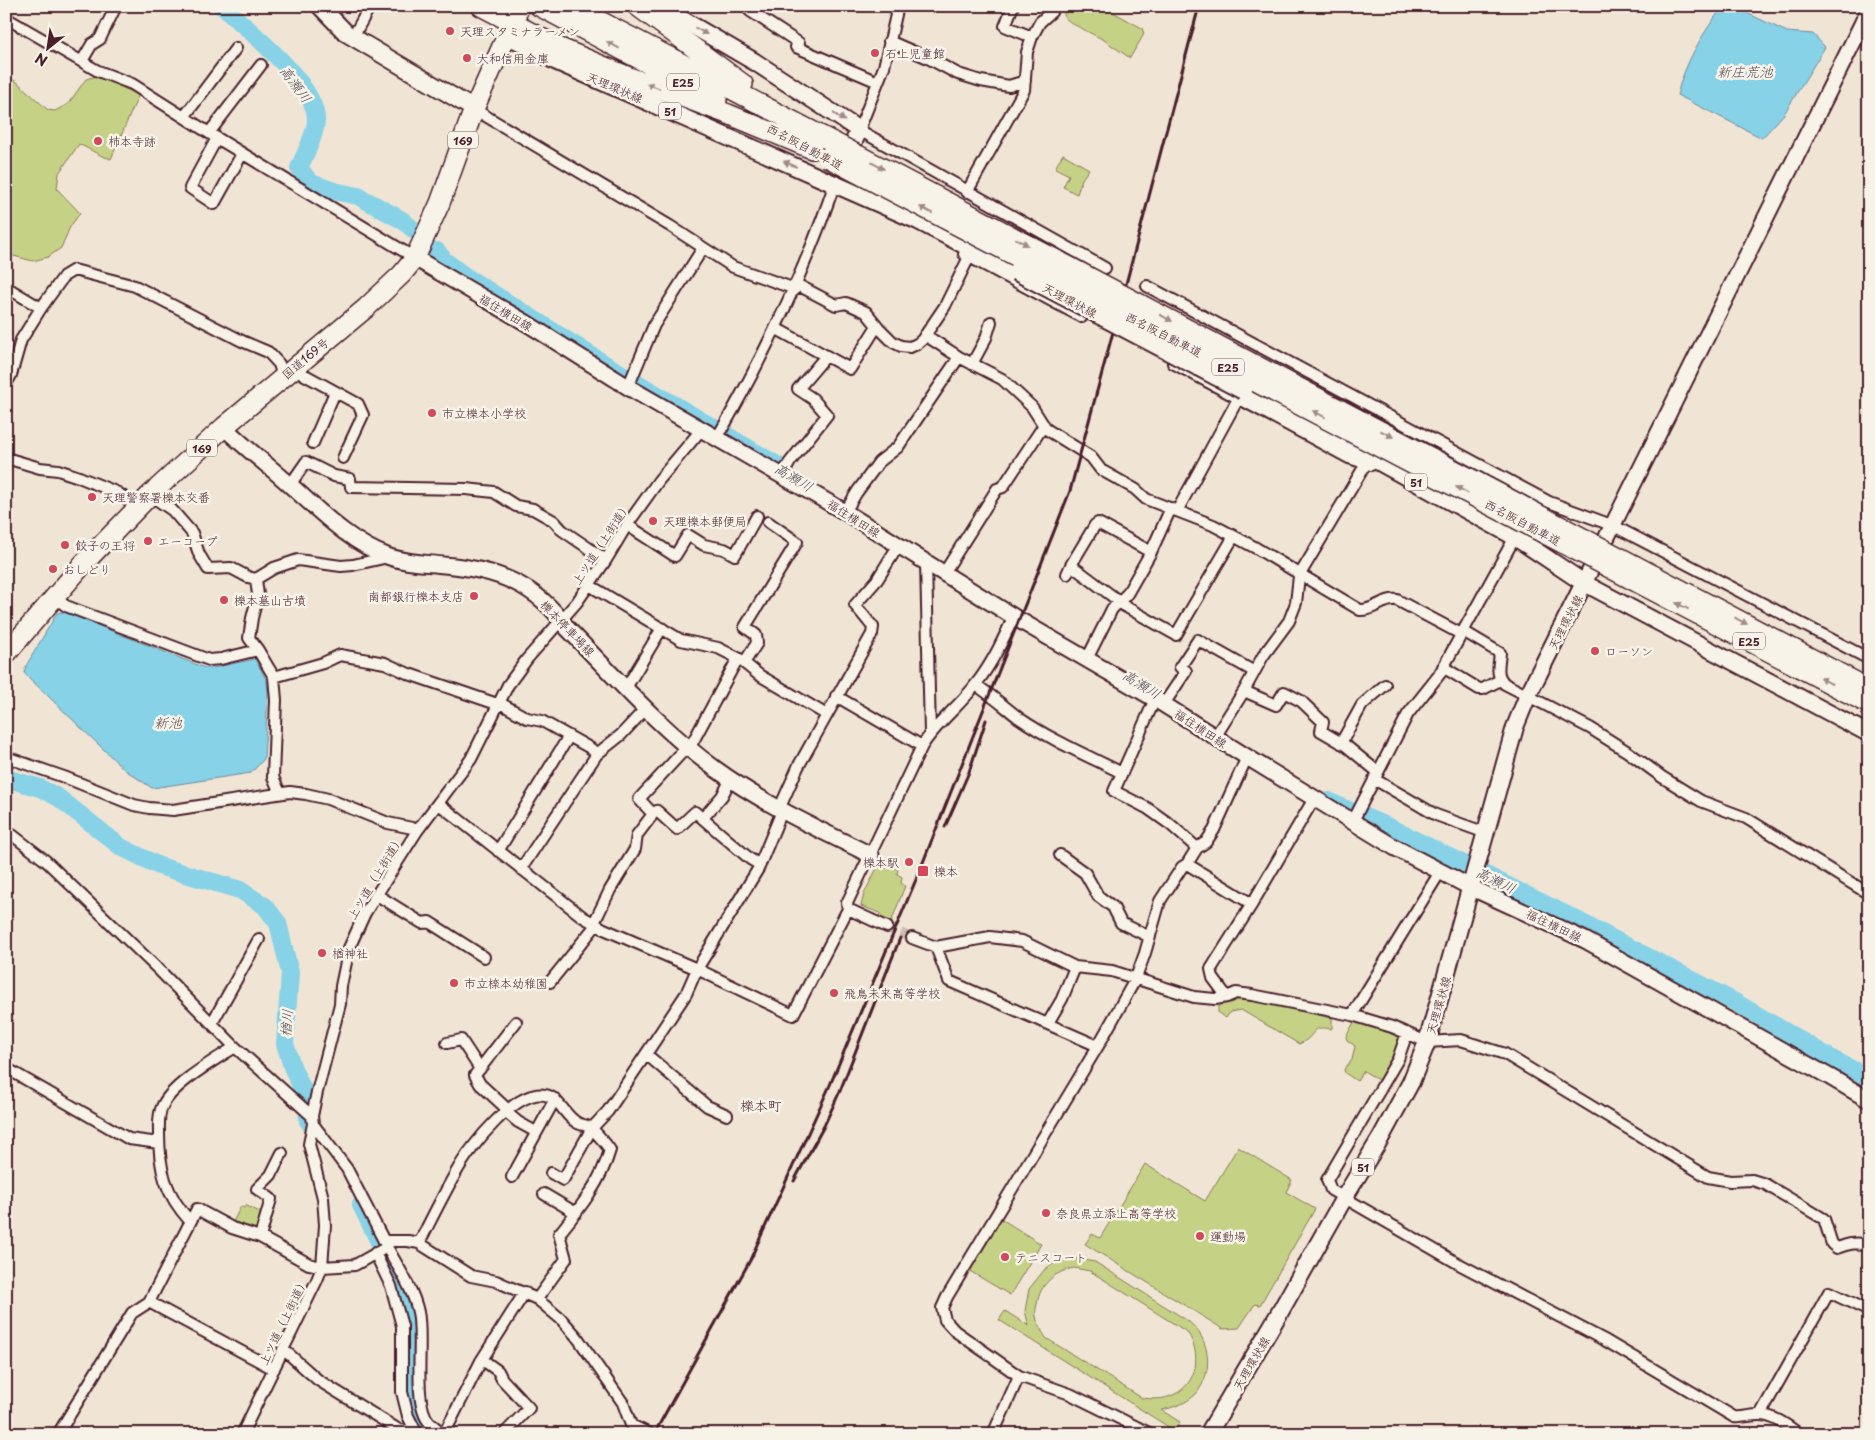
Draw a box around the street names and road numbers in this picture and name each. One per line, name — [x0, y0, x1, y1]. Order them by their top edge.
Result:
street label: 天理環状線 — [584, 67, 646, 107]
road number: E25 — [667, 74, 699, 90]
road number: 51 — [659, 102, 681, 120]
street label: 西名阪自動車道 — [764, 118, 846, 174]
road number: 169 — [448, 132, 478, 148]
street label: 天理環状線 — [1039, 278, 1101, 322]
street label: 福住横田線 — [476, 289, 536, 335]
street label: 西名阪自動車道 — [1122, 307, 1206, 361]
street label: 国道169号 — [278, 333, 332, 383]
road number: E25 — [1212, 358, 1244, 376]
road number: 169 — [187, 439, 217, 456]
road number: 51 — [1405, 474, 1427, 491]
street label: 福住横田線 — [824, 494, 884, 542]
street label: 西名阪自動車道 — [1482, 494, 1564, 550]
street label: 上ツ道（上街道） — [567, 498, 635, 588]
street label: 天理環状線 — [1543, 591, 1587, 653]
street label: 櫟本停車場線 — [537, 596, 599, 660]
road number: E25 — [1733, 632, 1765, 649]
street label: 福住横田線 — [1171, 704, 1231, 752]
street label: 上ツ道（上街道） — [343, 831, 407, 923]
street label: 福住横田線 — [1523, 904, 1585, 946]
street label: 天理環状線 — [1421, 974, 1455, 1036]
road number: 51 — [1352, 1158, 1374, 1176]
street label: 上ツ道（上街道） — [254, 1274, 312, 1368]
street label: 天理環状線 — [1228, 1333, 1274, 1393]

